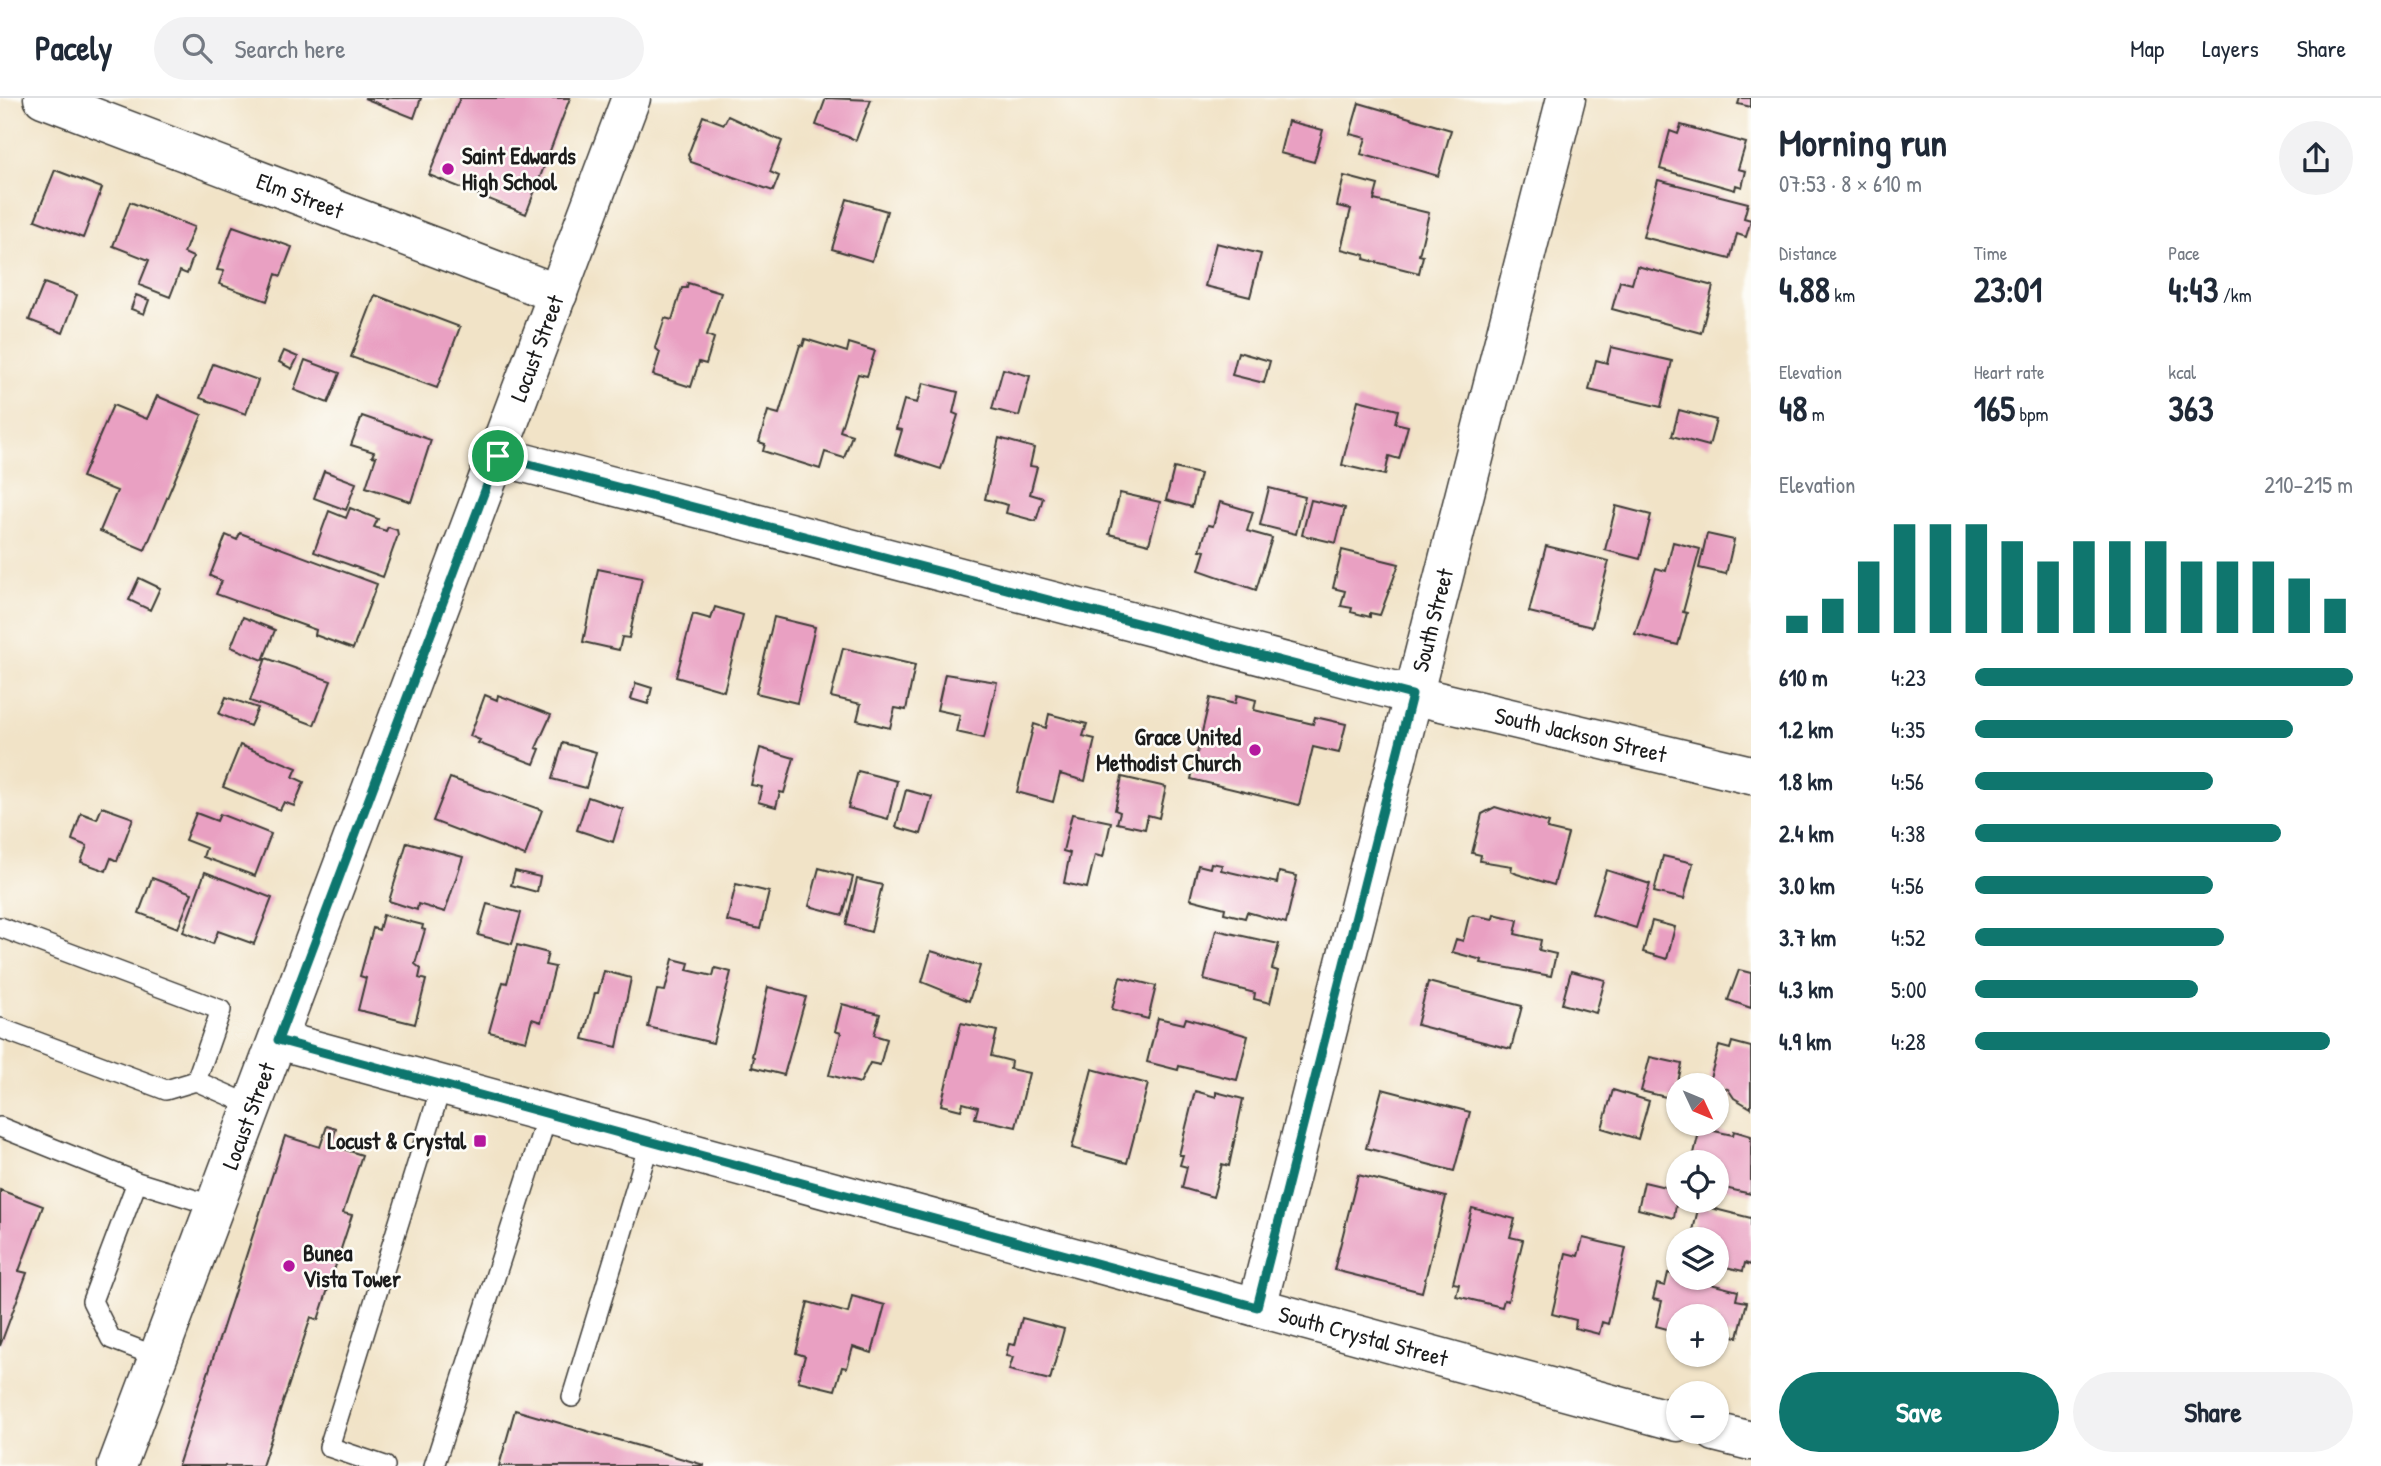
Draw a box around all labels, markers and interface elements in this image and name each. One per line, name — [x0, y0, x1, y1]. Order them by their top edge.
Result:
search box — [154, 17, 644, 80]
text: Pacely — [35, 26, 112, 70]
icon: search — [178, 29, 216, 67]
text: Search here — [234, 31, 346, 66]
text: Map — [2130, 32, 2164, 64]
text: Layers — [2202, 32, 2259, 64]
text: Share — [2297, 32, 2346, 64]
text: Morning run — [1779, 116, 1947, 168]
button: share — [2279, 121, 2353, 195]
place label: Saint Edwards High School — [462, 140, 576, 198]
marker: Saint Edwards High School — [440, 161, 456, 177]
street label: Elm Street — [252, 165, 349, 226]
text: 07:53 · 8 × 610 m — [1779, 168, 1922, 199]
text: Distance — [1779, 240, 1837, 266]
text: Time — [1974, 240, 2007, 266]
text: Pace — [2168, 240, 2200, 266]
text: 4.88 — [1779, 266, 1830, 313]
text: 23:01 — [1974, 266, 2042, 313]
text: 4:43 — [2168, 266, 2218, 313]
text: km — [1830, 282, 1855, 308]
text: /km — [2218, 282, 2252, 308]
street label: Locust Street — [502, 289, 571, 406]
text: Elevation — [1779, 359, 1842, 385]
text: Heart rate — [1974, 359, 2045, 385]
text: kcal — [2168, 359, 2196, 385]
text: 48 — [1779, 385, 1807, 432]
text: 165 — [1974, 385, 2015, 432]
text: 363 — [2168, 385, 2214, 432]
text: m — [1807, 401, 1825, 427]
text: bpm — [2015, 401, 2048, 427]
pin — [468, 426, 528, 486]
icon: arrive — [479, 437, 517, 475]
text: Elevation — [1779, 469, 1855, 500]
text: 210–215 m — [2264, 469, 2353, 500]
street label: South Street — [1404, 564, 1460, 675]
text: 610 m — [1779, 662, 1828, 693]
text: 4:23 — [1891, 662, 1926, 693]
street label: South Jackson Street — [1492, 699, 1671, 770]
text: 1.2 km — [1779, 714, 1834, 745]
text: 4:35 — [1891, 714, 1925, 745]
place label: Grace United Methodist Church — [1096, 721, 1241, 778]
marker: Grace United Methodist Church — [1247, 742, 1263, 758]
text: 1.8 km — [1779, 766, 1833, 797]
text: 4:56 — [1891, 766, 1924, 797]
text: 2.4 km — [1779, 818, 1834, 849]
text: 4:38 — [1891, 818, 1925, 849]
text: 3.0 km — [1779, 870, 1835, 901]
text: 4:56 — [1891, 870, 1924, 901]
text: 3.7 km — [1779, 922, 1836, 953]
text: 4:52 — [1891, 922, 1925, 953]
text: 4.3 km — [1779, 974, 1833, 1005]
text: 5:00 — [1891, 974, 1927, 1005]
text: 4.9 km — [1779, 1026, 1831, 1057]
text: 4:28 — [1891, 1026, 1926, 1057]
street label: Locust Street — [214, 1057, 283, 1173]
north arrow — [1666, 1073, 1729, 1136]
map controls — [1666, 1073, 1729, 1444]
place label: Locust & Crystal — [327, 1125, 467, 1157]
marker: Locust & Crystal — [472, 1133, 488, 1149]
button: locate — [1666, 1150, 1729, 1213]
button: layers — [1666, 1227, 1729, 1290]
place label: Bunea Vista Tower — [303, 1237, 401, 1294]
marker: Bunea Vista Tower — [281, 1258, 297, 1274]
street label: South Crystal Street — [1275, 1298, 1452, 1374]
button: + — [1666, 1304, 1729, 1367]
button: Save — [1779, 1372, 2059, 1452]
button: Share — [2073, 1372, 2353, 1452]
button: − — [1666, 1381, 1729, 1444]

